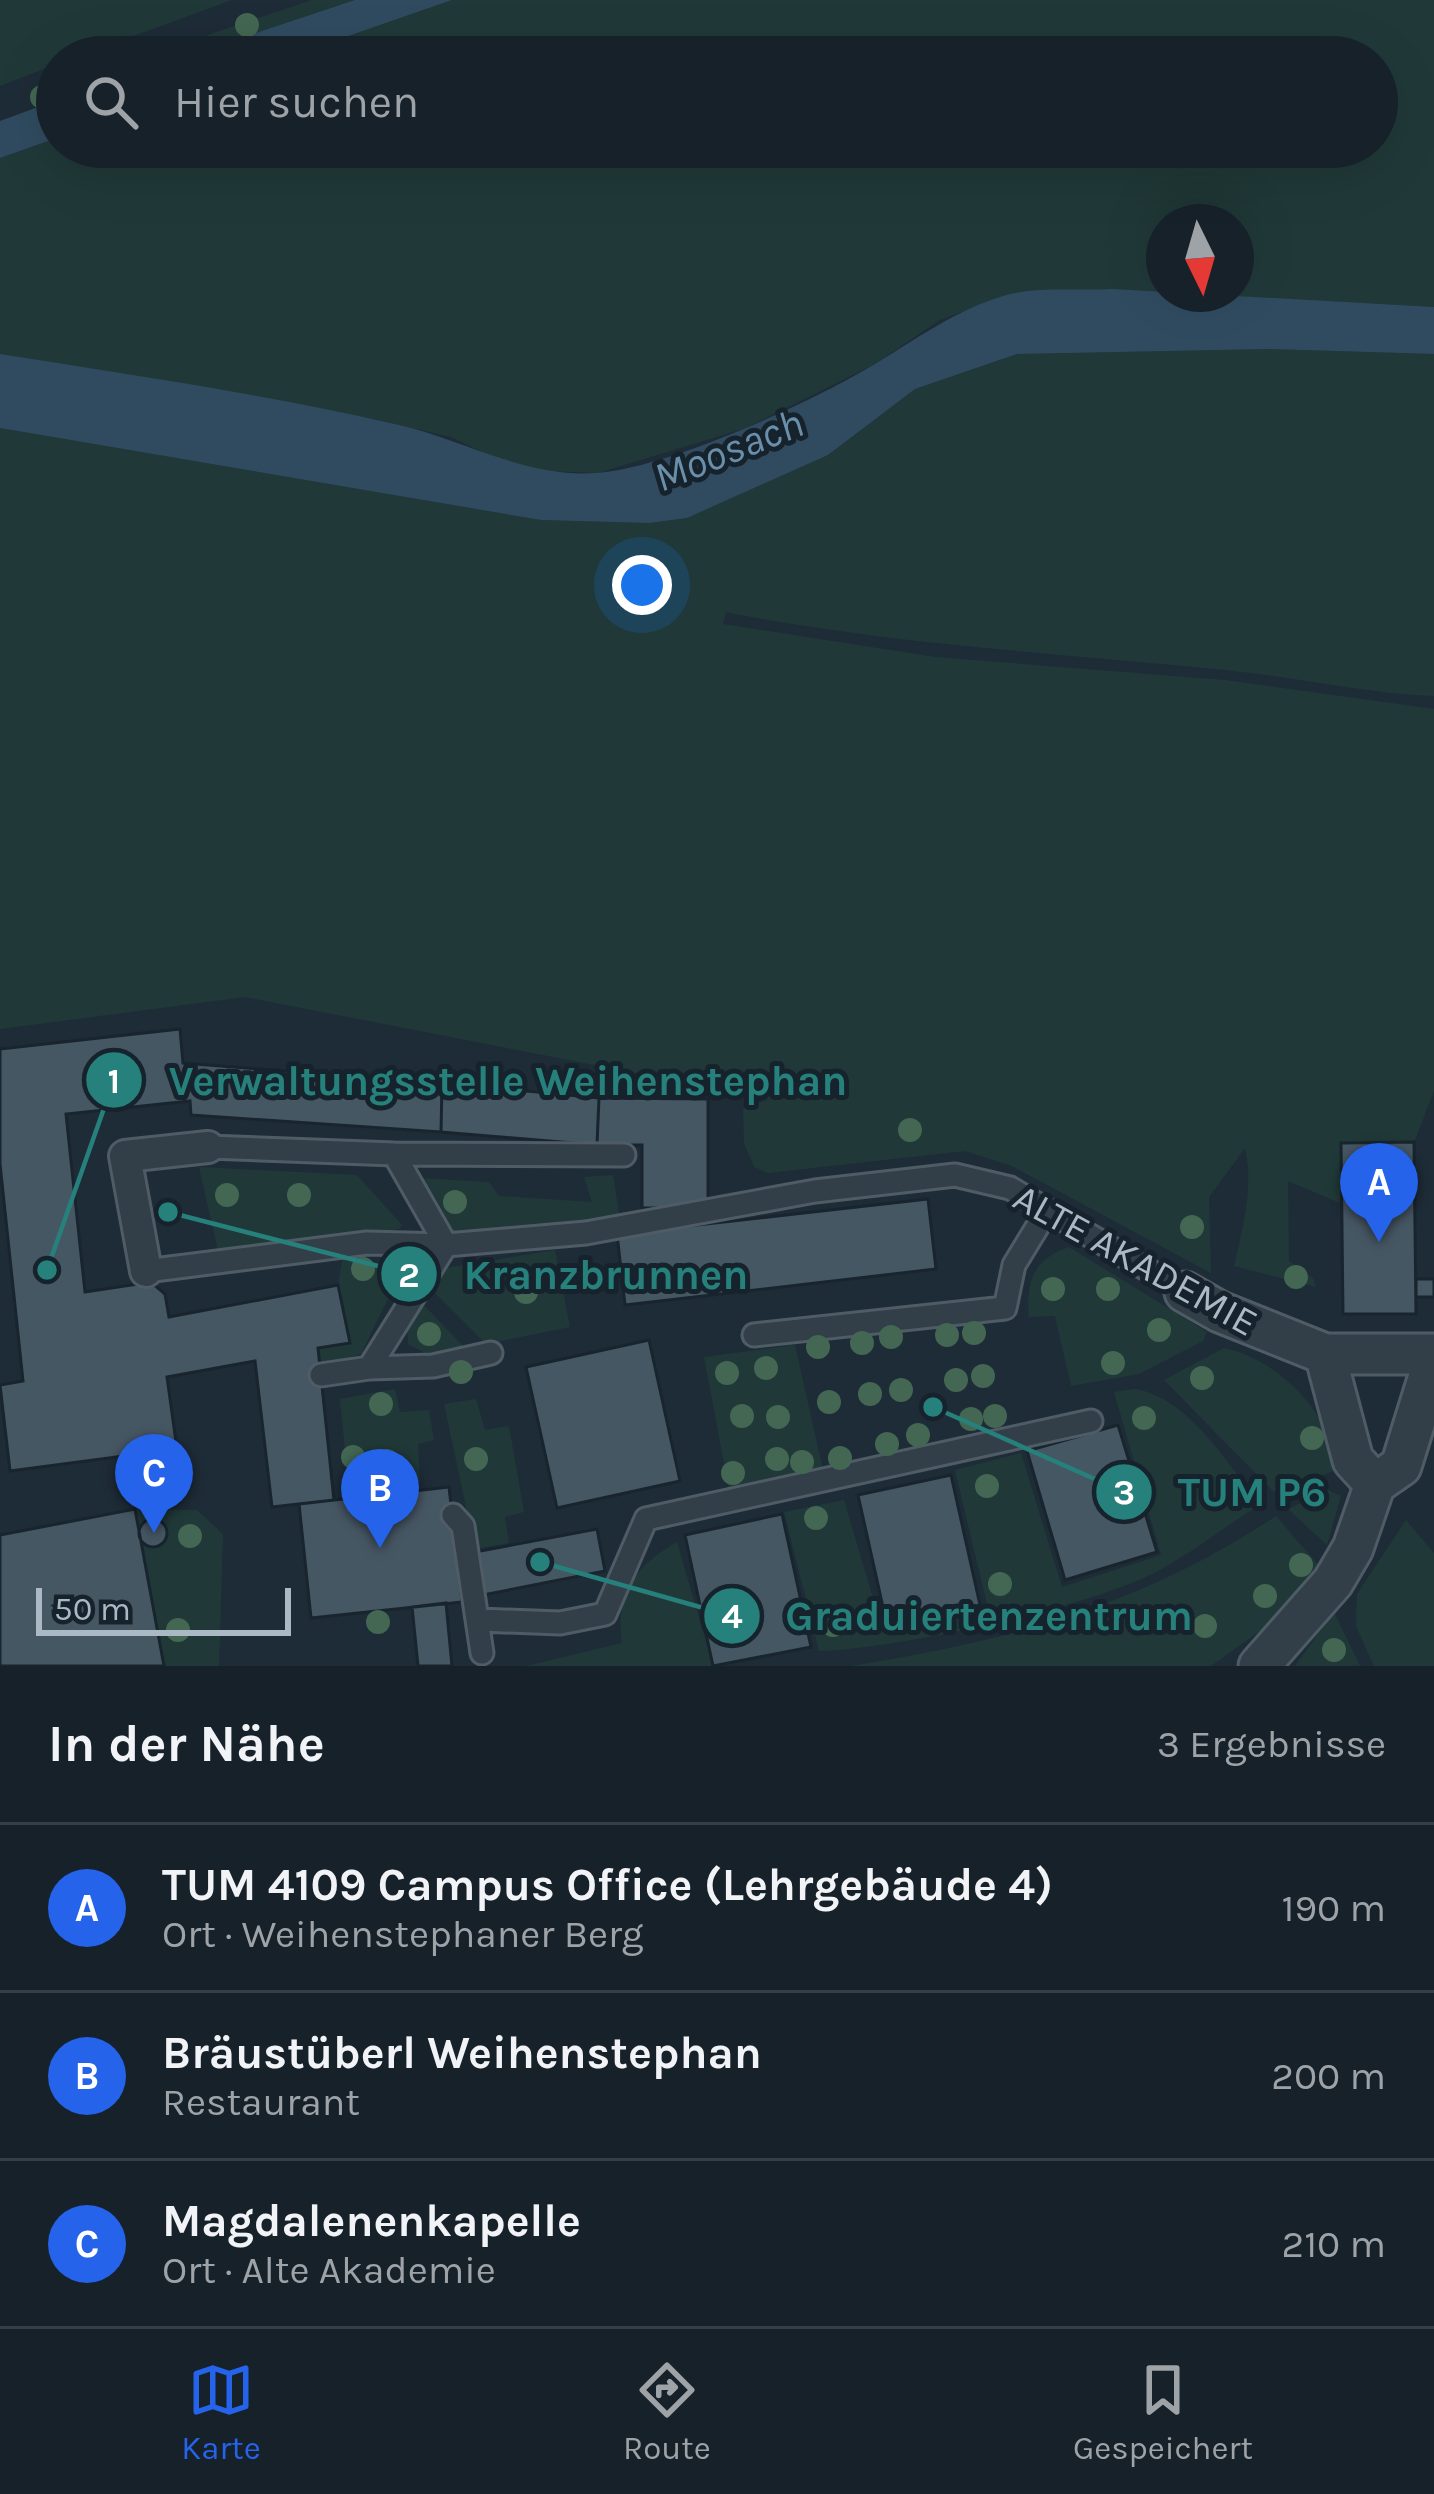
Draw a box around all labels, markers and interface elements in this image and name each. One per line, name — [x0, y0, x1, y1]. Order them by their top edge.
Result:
search box — [36, 36, 1398, 168]
icon: search — [78, 69, 144, 135]
text: Hier suchen — [174, 76, 419, 128]
north arrow — [1146, 204, 1254, 312]
water label: Moosach — [646, 397, 810, 502]
your location — [612, 555, 672, 615]
callout: Verwaltungsstelle Weihenstephan — [84, 1041, 871, 1119]
text: Verwaltungsstelle Weihenstephan — [169, 1056, 847, 1106]
text: 1 — [108, 1060, 120, 1102]
pin: A — [1340, 1143, 1418, 1242]
street label: ALTE AKADEMIE — [1006, 1174, 1265, 1346]
callout: Kranzbrunnen — [379, 1235, 772, 1313]
text: Kranzbrunnen — [464, 1250, 748, 1300]
text: 2 — [398, 1254, 420, 1296]
pin: C — [115, 1434, 193, 1533]
pin: B — [341, 1449, 419, 1548]
callout: TUM P6 — [1094, 1453, 1350, 1531]
text: TUM P6 — [1178, 1467, 1326, 1517]
text: 3 — [1113, 1471, 1135, 1513]
callout: Graduiertenzentrum — [702, 1577, 1217, 1655]
scale bar — [36, 1582, 291, 1635]
text: 50 m — [54, 1590, 131, 1628]
text: Graduiertenzentrum — [785, 1591, 1193, 1641]
text: 4 — [721, 1595, 743, 1637]
text: In der Nähe — [48, 1714, 325, 1774]
text: 3 Ergebnisse — [1157, 1721, 1386, 1767]
text: TUM 4109 Campus Office (Lehrgebäude 4) — [162, 1859, 1053, 1911]
text: A — [75, 1885, 99, 1931]
text: 190 m — [1282, 1885, 1386, 1931]
text: Ort · Weihenstephaner Berg — [162, 1911, 643, 1957]
text: Bräustüberl Weihenstephan — [162, 2027, 762, 2079]
text: B — [74, 2053, 100, 2099]
text: 200 m — [1271, 2053, 1386, 2099]
text: Restaurant — [162, 2079, 360, 2125]
text: Magdalenenkapelle — [162, 2195, 581, 2247]
text: C — [75, 2221, 99, 2267]
text: 210 m — [1282, 2221, 1386, 2267]
text: Ort · Alte Akademie — [162, 2247, 496, 2293]
tab: Karte — [181, 2357, 261, 2467]
tab: Route — [623, 2357, 711, 2467]
tab: Gespeichert — [1073, 2357, 1253, 2467]

